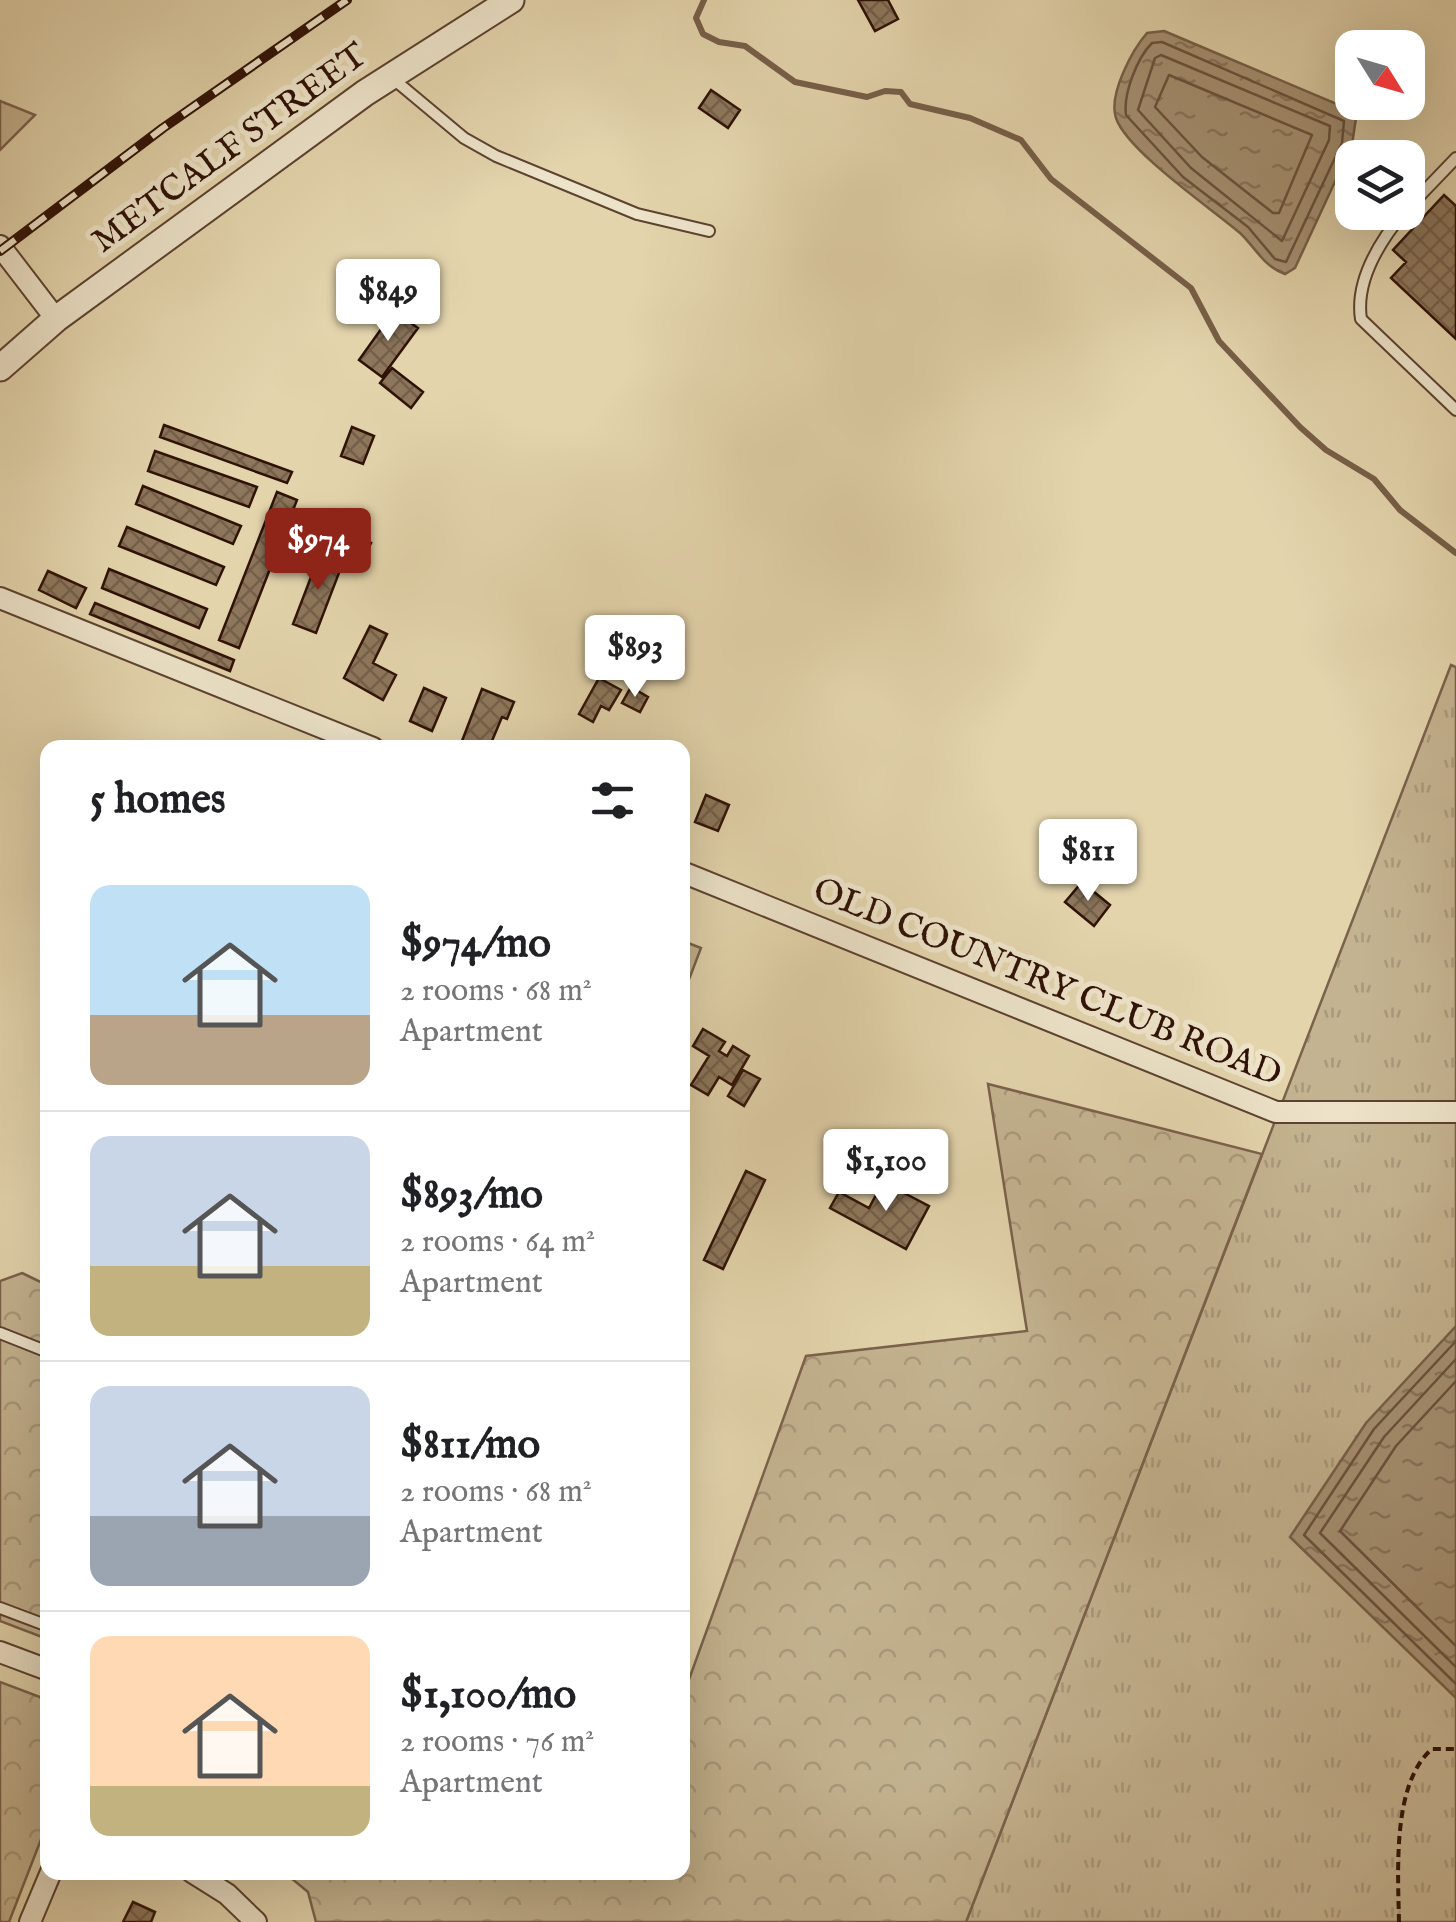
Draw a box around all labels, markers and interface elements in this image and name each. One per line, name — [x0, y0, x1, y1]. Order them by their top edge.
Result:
north arrow — [1335, 30, 1425, 120]
map controls — [1335, 30, 1425, 230]
street label: METCALF STREET — [83, 34, 377, 264]
button: layers — [1335, 140, 1425, 230]
pin: $849 — [329, 259, 447, 344]
text: $849 — [358, 271, 418, 312]
pin: $974 — [259, 508, 377, 593]
text: $974 — [287, 520, 349, 561]
pin: $893 — [576, 615, 694, 700]
text: $893 — [607, 627, 663, 668]
icon: filters — [585, 773, 640, 828]
text: 5 homes — [90, 774, 226, 827]
pin: $811 — [1029, 819, 1147, 904]
text: $811 — [1061, 831, 1115, 872]
street label: OLD COUNTRY CLUB ROAD — [806, 868, 1288, 1098]
text: $974/mo — [400, 918, 551, 971]
icon: home — [170, 925, 290, 1045]
text: 2 rooms · 68 m² — [400, 971, 592, 1012]
text: Apartment — [400, 1012, 543, 1053]
pin: $1,100 — [805, 1129, 967, 1214]
text: $1,100 — [845, 1141, 927, 1182]
text: $893/mo — [400, 1169, 543, 1222]
icon: home — [170, 1176, 290, 1296]
text: 2 rooms · 64 m² — [400, 1222, 595, 1263]
text: Apartment — [400, 1263, 543, 1304]
text: $811/mo — [400, 1419, 540, 1472]
icon: home — [170, 1426, 290, 1546]
text: 2 rooms · 68 m² — [400, 1472, 592, 1513]
text: Apartment — [400, 1513, 543, 1554]
text: $1,100/mo — [400, 1669, 576, 1722]
icon: home — [170, 1676, 290, 1796]
text: 2 rooms · 76 m² — [400, 1722, 594, 1763]
text: Apartment — [400, 1763, 543, 1804]

